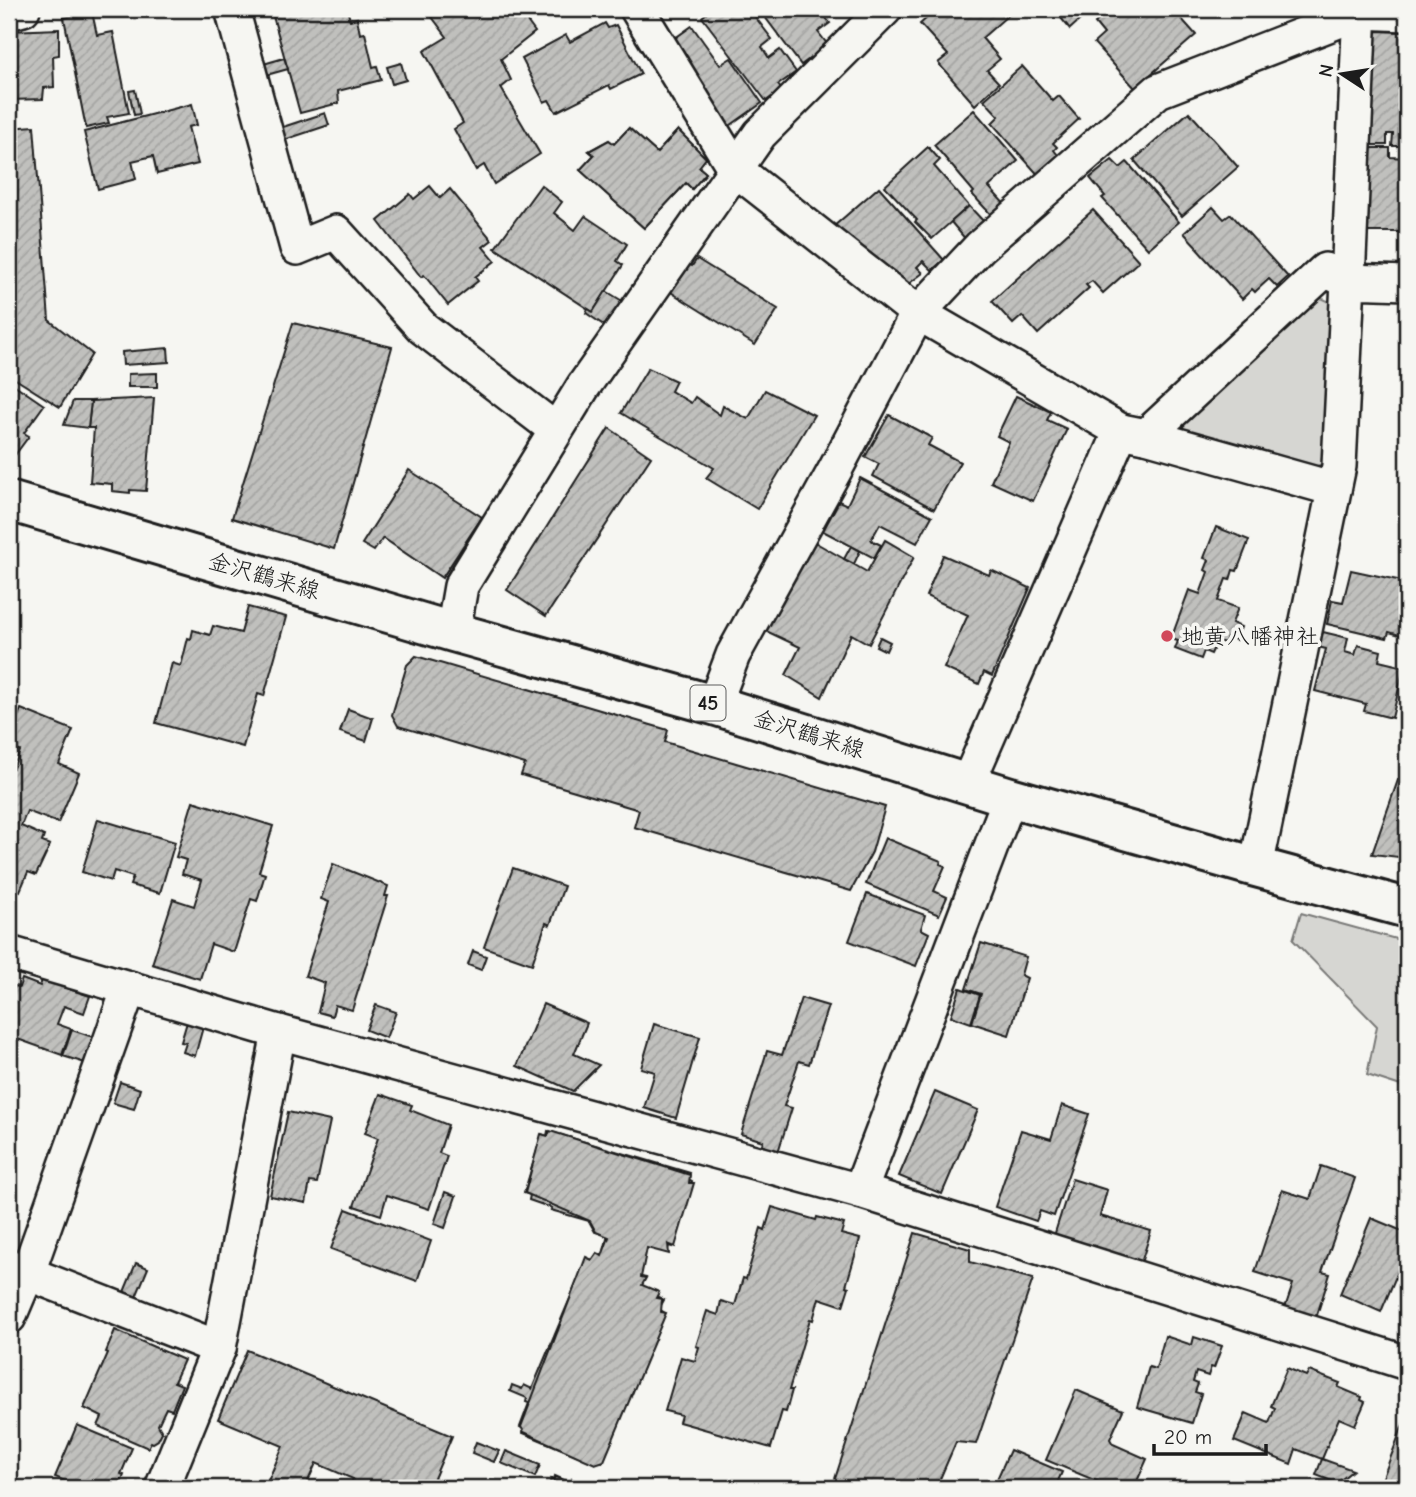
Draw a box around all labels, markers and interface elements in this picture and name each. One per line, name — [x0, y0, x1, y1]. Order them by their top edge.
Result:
north arrow — [1308, 38, 1378, 108]
text: N — [1314, 62, 1338, 79]
street label: 金沢鶴来線 — [205, 547, 323, 605]
place label: 地黄八幡神社 — [1181, 623, 1319, 650]
marker: 地黄八幡神社 — [1159, 628, 1175, 644]
road number: 45 — [690, 686, 726, 720]
street label: 金沢鶴来線 — [750, 704, 868, 764]
scale bar — [1154, 1413, 1266, 1457]
text: 20 m — [1164, 1425, 1212, 1449]

